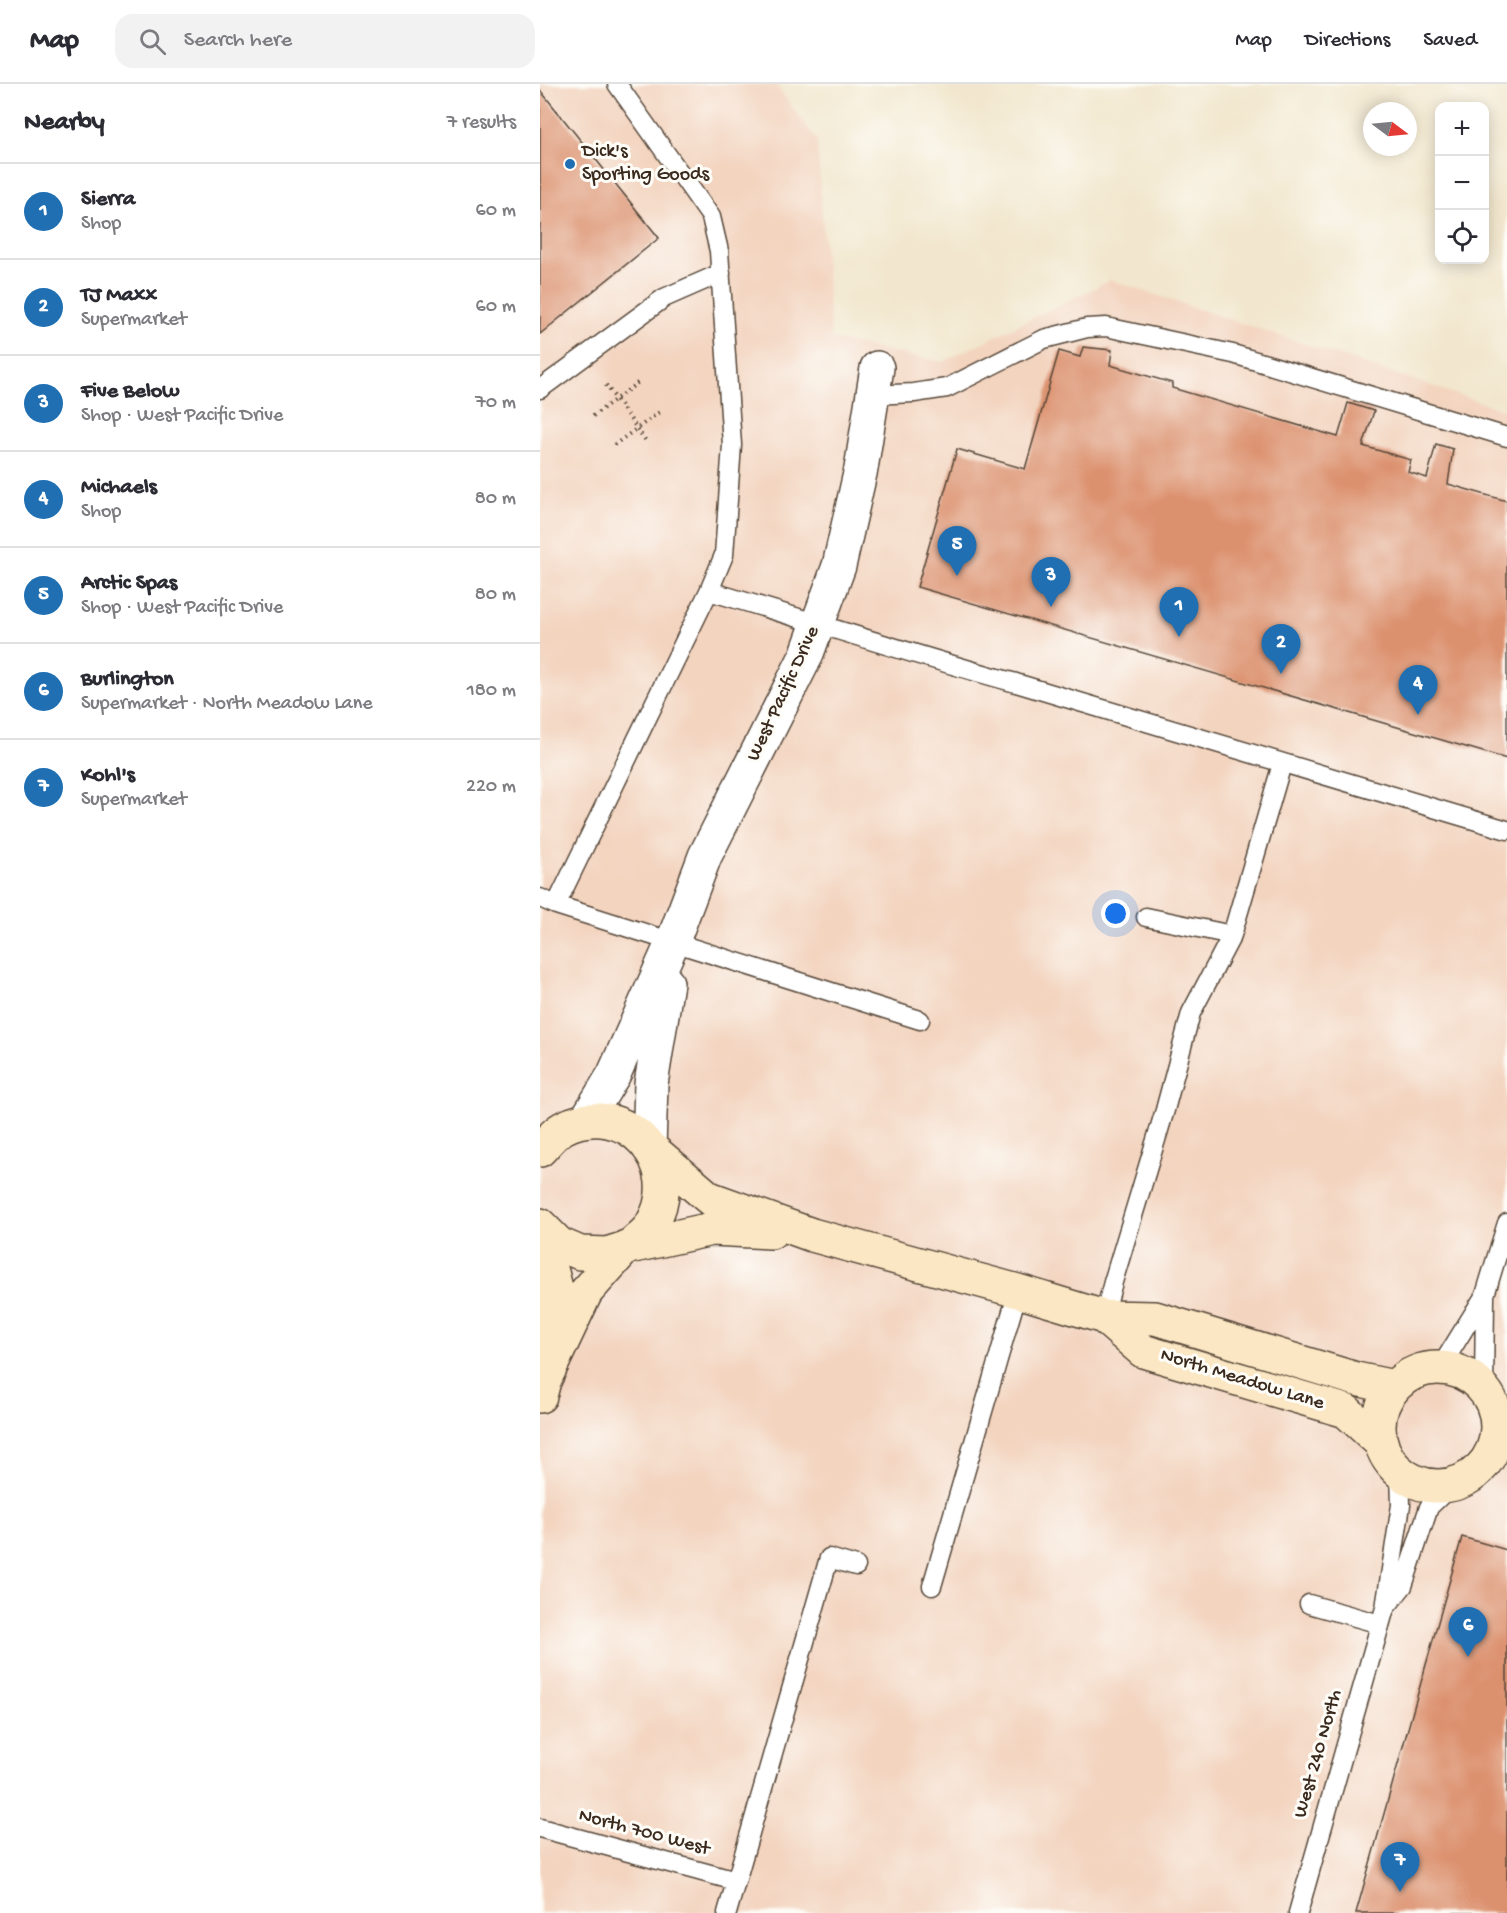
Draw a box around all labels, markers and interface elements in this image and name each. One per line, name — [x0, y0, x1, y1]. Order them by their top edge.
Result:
search box — [115, 14, 535, 68]
text: Map — [30, 25, 79, 58]
icon: search — [136, 25, 169, 58]
text: Search here — [184, 28, 292, 54]
text: Map — [1235, 29, 1272, 54]
text: Directions — [1305, 29, 1390, 54]
text: Saved — [1423, 29, 1477, 54]
north arrow — [1363, 102, 1417, 156]
map controls — [1435, 102, 1489, 264]
button: + — [1435, 102, 1489, 156]
text: Nearby — [24, 108, 105, 139]
text: 7 results — [447, 112, 516, 135]
place label: Dick's Sporting Goods — [580, 141, 710, 187]
button: − — [1435, 156, 1489, 210]
marker: Dick's Sporting Goods — [563, 157, 577, 171]
text: Sierra — [81, 187, 135, 213]
text: 1 — [39, 200, 48, 223]
text: 60 m — [476, 200, 516, 223]
button: locate — [1435, 210, 1489, 264]
text: Shop — [81, 213, 121, 236]
text: TJ Maxx — [81, 283, 157, 309]
text: 2 — [39, 296, 48, 319]
text: 60 m — [476, 296, 516, 319]
text: Supermarket — [81, 309, 187, 332]
text: Five Below — [81, 379, 179, 405]
text: 3 — [38, 392, 49, 415]
text: 70 m — [475, 392, 516, 415]
text: Shop · West Pacific Drive — [81, 405, 283, 428]
text: Michaels — [81, 475, 157, 501]
text: 4 — [39, 488, 48, 511]
text: 80 m — [475, 488, 516, 511]
text: Shop — [81, 501, 121, 524]
pin: 5 — [938, 526, 976, 576]
pin: 3 — [1032, 558, 1070, 607]
text: Arctic Spas — [81, 571, 177, 597]
text: 5 — [38, 584, 49, 607]
text: 80 m — [475, 584, 516, 607]
pin: 1 — [1160, 588, 1198, 637]
text: Shop · West Pacific Drive — [81, 597, 283, 620]
street label: West Pacific Drive — [743, 622, 826, 765]
pin: 2 — [1262, 624, 1300, 674]
pin: 4 — [1398, 666, 1438, 715]
text: Burlington — [81, 667, 174, 693]
text: 6 — [38, 680, 49, 703]
text: 180 m — [467, 680, 516, 703]
text: Supermarket · North Meadow Lane — [81, 693, 373, 716]
text: Kohl's — [81, 763, 135, 789]
text: 7 — [38, 776, 49, 799]
text: 220 m — [466, 776, 516, 799]
text: Supermarket — [81, 789, 187, 812]
your location — [1101, 899, 1130, 928]
street label: North Meadow Lane — [1157, 1344, 1327, 1416]
pin: 6 — [1448, 1608, 1488, 1657]
street label: West 240 North — [1290, 1687, 1348, 1821]
street label: North 700 West — [576, 1804, 714, 1862]
pin: 7 — [1380, 1842, 1420, 1892]

